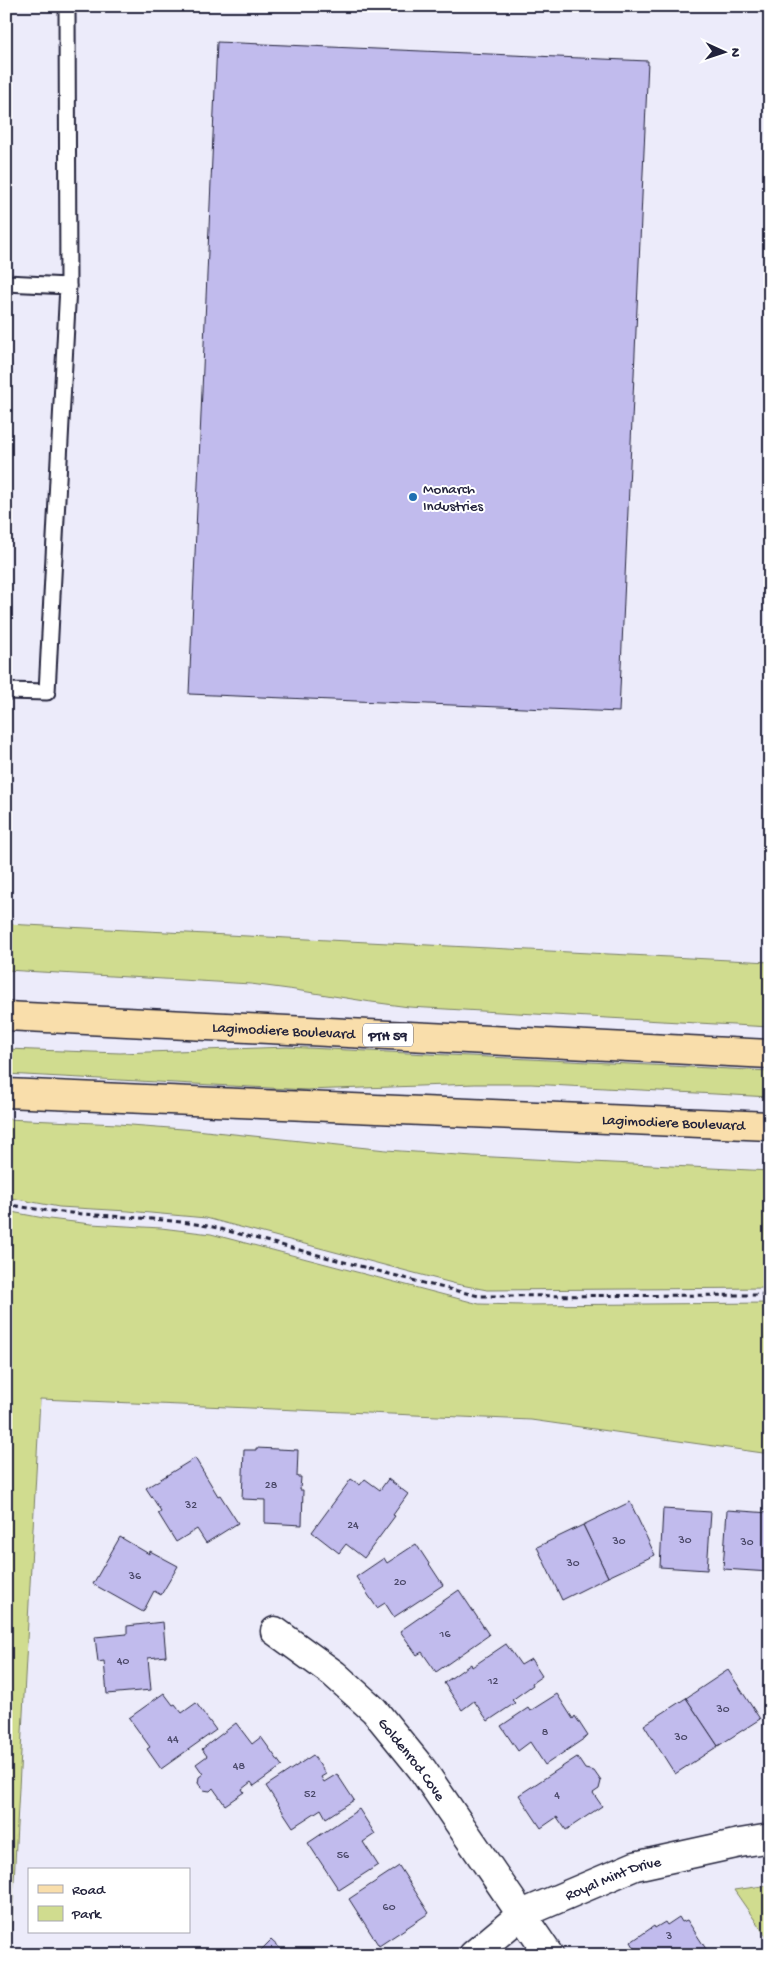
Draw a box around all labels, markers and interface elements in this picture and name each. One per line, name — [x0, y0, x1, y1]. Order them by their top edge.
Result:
north arrow — [698, 28, 748, 78]
text: N — [726, 48, 743, 58]
place label: Monarch Industries — [423, 481, 484, 516]
marker: Monarch Industries — [407, 491, 419, 503]
street label: Lagimodiere Boulevard — [212, 1019, 357, 1044]
road number: PTH 59 — [363, 1024, 413, 1046]
street label: Lagimodiere Boulevard — [601, 1112, 746, 1136]
house number: 28 — [265, 1479, 278, 1493]
house number: 32 — [184, 1499, 197, 1513]
house number: 24 — [347, 1519, 359, 1533]
house number: 30 — [677, 1534, 692, 1548]
house number: 30 — [611, 1535, 626, 1549]
house number: 30 — [739, 1536, 754, 1550]
house number: 30 — [565, 1557, 580, 1571]
house number: 36 — [128, 1570, 142, 1584]
house number: 20 — [394, 1576, 407, 1590]
house number: 16 — [439, 1628, 451, 1642]
house number: 40 — [117, 1655, 129, 1669]
house number: 12 — [487, 1675, 498, 1689]
house number: 30 — [715, 1703, 730, 1717]
street label: Goldenrod Cove — [373, 1715, 448, 1805]
house number: 8 — [542, 1726, 549, 1740]
house number: 30 — [673, 1731, 688, 1745]
house number: 44 — [167, 1733, 179, 1747]
house number: 48 — [233, 1760, 246, 1774]
house number: 52 — [304, 1788, 316, 1802]
house number: 4 — [554, 1789, 560, 1803]
house number: 56 — [337, 1849, 350, 1863]
street label: Royal Mint Drive — [563, 1854, 663, 1906]
legend — [28, 1868, 190, 1934]
text: Road — [72, 1882, 106, 1900]
house number: 60 — [383, 1901, 396, 1915]
text: Park — [71, 1906, 102, 1924]
house number: 3 — [665, 1930, 672, 1944]

